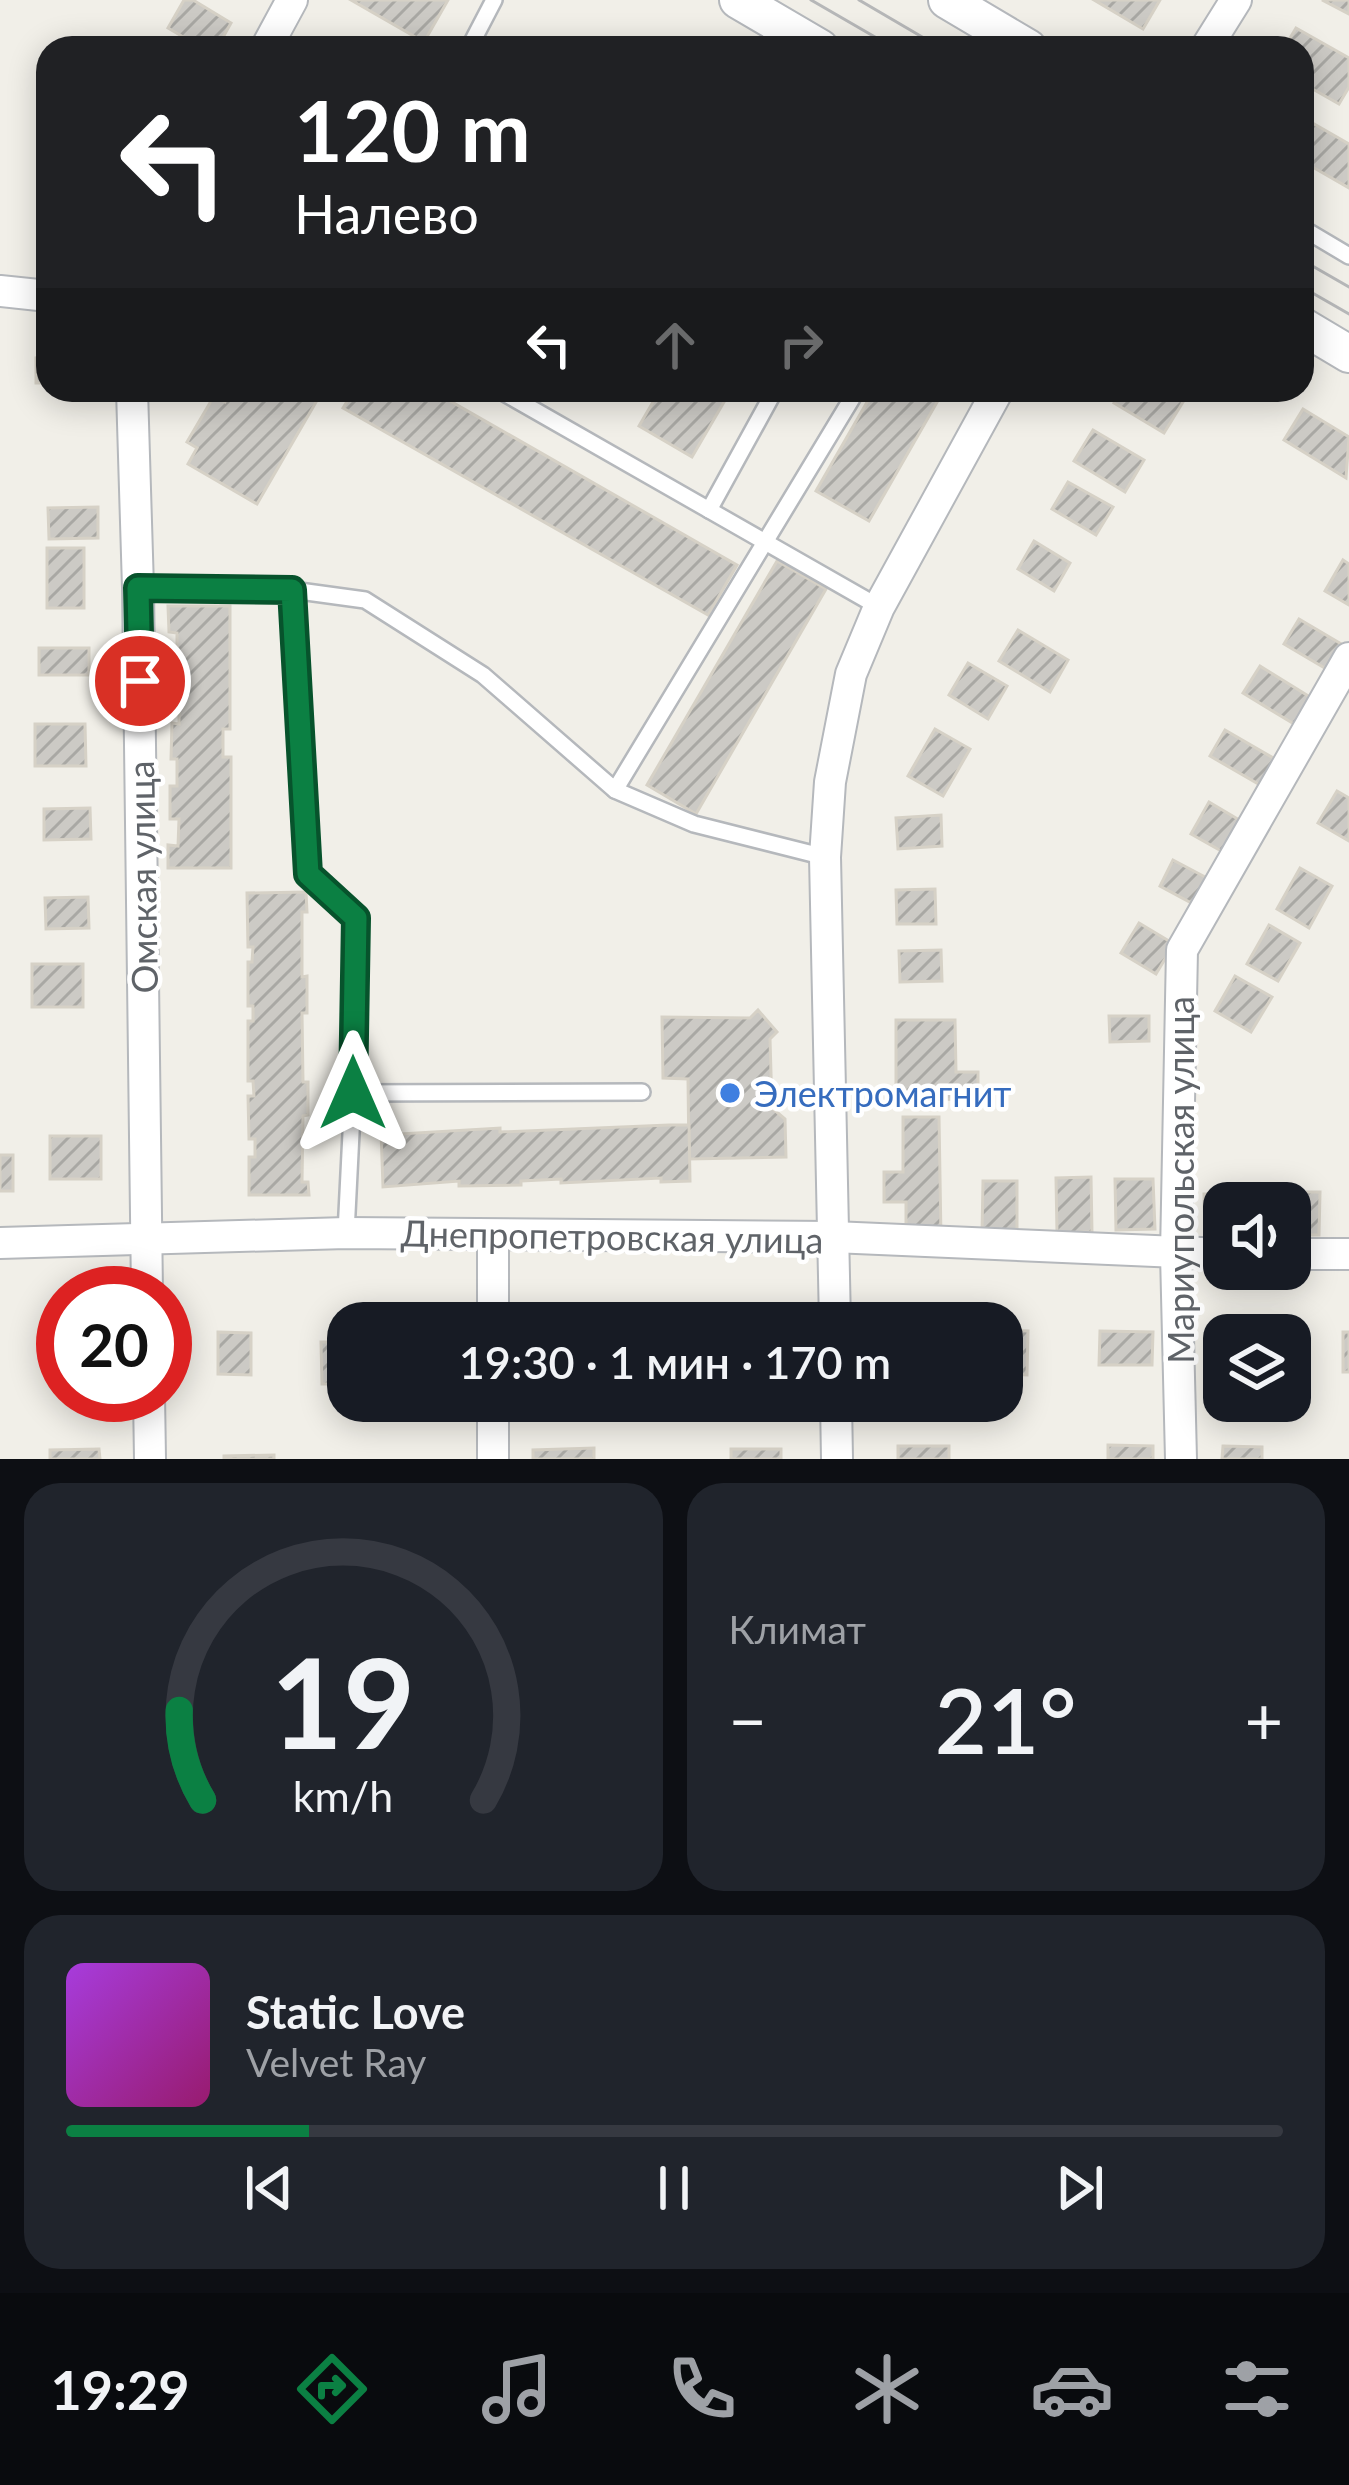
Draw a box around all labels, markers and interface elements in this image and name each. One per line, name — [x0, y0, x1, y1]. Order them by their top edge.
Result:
text: 120 m — [294, 79, 531, 180]
icon: left — [96, 84, 252, 240]
text: Налево — [294, 181, 479, 246]
icon: left — [516, 312, 582, 378]
icon: ahead — [642, 312, 708, 378]
icon: right — [768, 312, 834, 378]
pin — [89, 630, 191, 732]
icon: arrive — [107, 648, 173, 714]
street label: Омская улица — [118, 760, 166, 994]
street label: Мариупольская улица — [1158, 996, 1202, 1364]
position arrow — [290, 1030, 416, 1156]
place label: Электромагнит — [754, 1071, 1012, 1115]
marker: Электромагнит — [717, 1080, 743, 1106]
map controls — [1203, 1182, 1311, 1422]
button: sound — [1203, 1182, 1311, 1290]
street label: Днепропетровская улица — [400, 1210, 824, 1262]
speed limit sign: 20 — [36, 1266, 192, 1422]
button: layers — [1203, 1314, 1311, 1422]
text: 19:30 · 1 мин · 170 m — [459, 1335, 891, 1389]
text: Климат — [729, 1606, 866, 1652]
text: 19 — [271, 1626, 416, 1776]
text: 21° — [935, 1665, 1077, 1773]
text: − — [729, 1680, 767, 1759]
text: + — [1245, 1680, 1283, 1759]
text: km/h — [293, 1770, 393, 1821]
text: Static Love — [246, 1985, 465, 2039]
text: Velvet Ray — [246, 2039, 426, 2085]
icon: previous — [236, 2155, 302, 2221]
icon: pause — [641, 2155, 707, 2221]
icon: next — [1047, 2155, 1113, 2221]
icon: directions — [290, 2347, 374, 2431]
icon: music — [475, 2347, 559, 2431]
icon: phone — [660, 2347, 744, 2431]
icon: climate — [845, 2347, 929, 2431]
icon: car — [1030, 2347, 1114, 2431]
icon: filters — [1215, 2347, 1299, 2431]
text: 19:29 — [50, 2357, 190, 2422]

